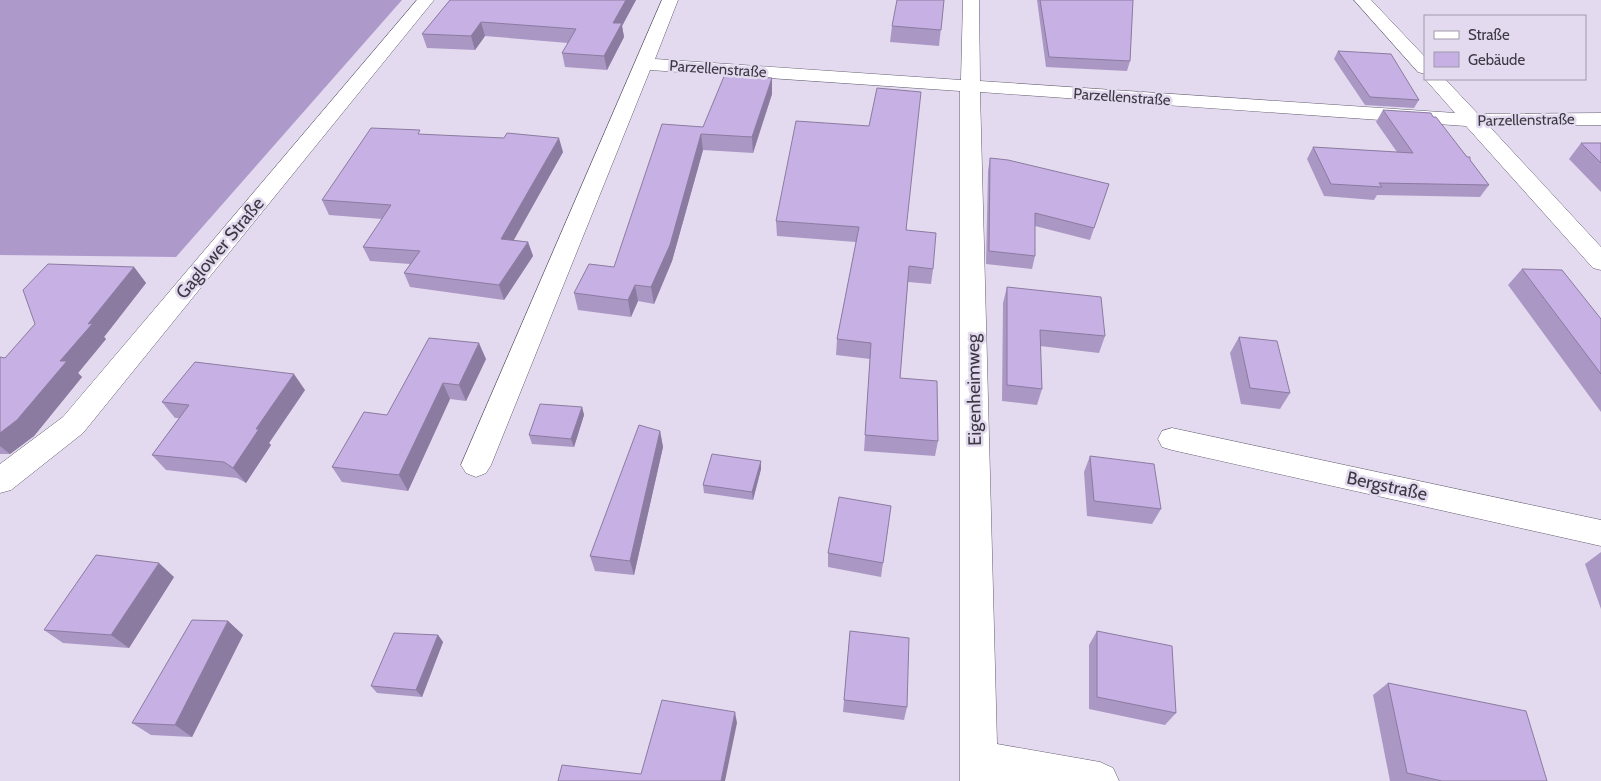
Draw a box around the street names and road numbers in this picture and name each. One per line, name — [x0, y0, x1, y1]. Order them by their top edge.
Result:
street label: Parzellenstraße — [669, 57, 767, 81]
street label: Parzellenstraße — [1073, 85, 1171, 109]
street label: Parzellenstraße — [1477, 110, 1575, 130]
street label: Gaglower Straße — [171, 193, 269, 303]
street label: Eigenheimweg — [962, 333, 986, 446]
street label: Bergstraße — [1345, 467, 1429, 505]

